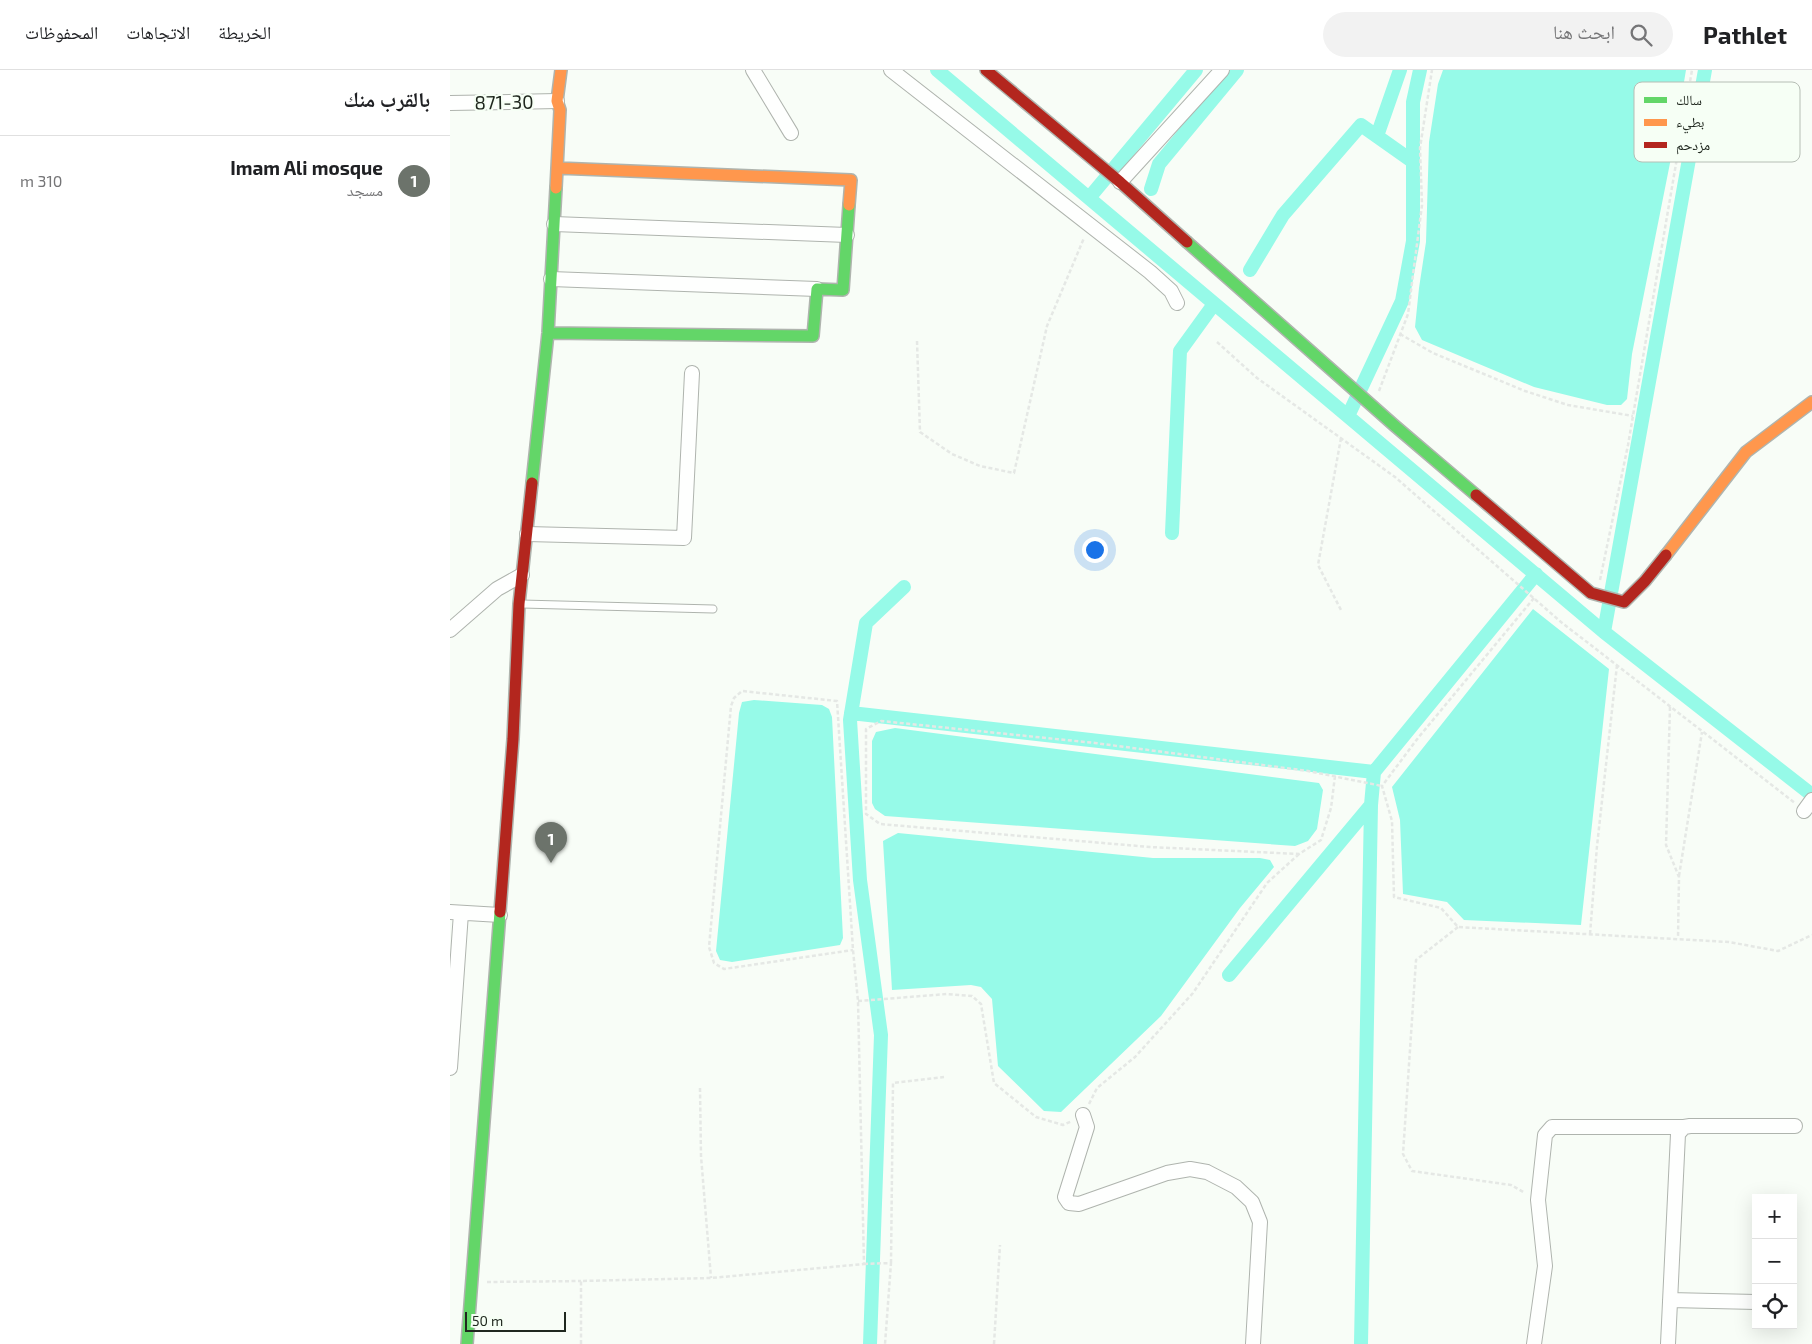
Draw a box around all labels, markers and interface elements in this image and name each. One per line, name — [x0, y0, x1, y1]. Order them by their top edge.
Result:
search box — [1323, 12, 1673, 57]
text: ابحث هنا — [1553, 20, 1615, 43]
text: Pathlet — [1703, 20, 1787, 49]
text: المحفوظات — [25, 21, 98, 43]
text: الاتجاهات — [126, 21, 190, 43]
text: الخريطة — [218, 21, 271, 43]
icon: search — [1627, 21, 1655, 49]
legend — [1634, 82, 1800, 162]
text: بالقرب منك — [344, 86, 430, 111]
street label: 871-30 — [474, 89, 534, 114]
text: سالك — [1676, 91, 1702, 108]
text: بطيء — [1676, 113, 1705, 134]
text: مزدحم — [1676, 136, 1710, 155]
text: Imam Ali mosque — [230, 156, 383, 179]
text: 310 m — [20, 171, 63, 190]
text: 1 — [411, 171, 417, 190]
text: مسجد — [347, 180, 383, 199]
your location — [1082, 537, 1108, 563]
pin: 1 — [535, 822, 567, 863]
map controls — [1752, 1194, 1797, 1329]
button: + — [1752, 1194, 1797, 1239]
button: − — [1752, 1239, 1797, 1284]
button: locate — [1752, 1284, 1797, 1329]
scale bar — [465, 1309, 566, 1332]
text: 50 m — [472, 1312, 503, 1329]

